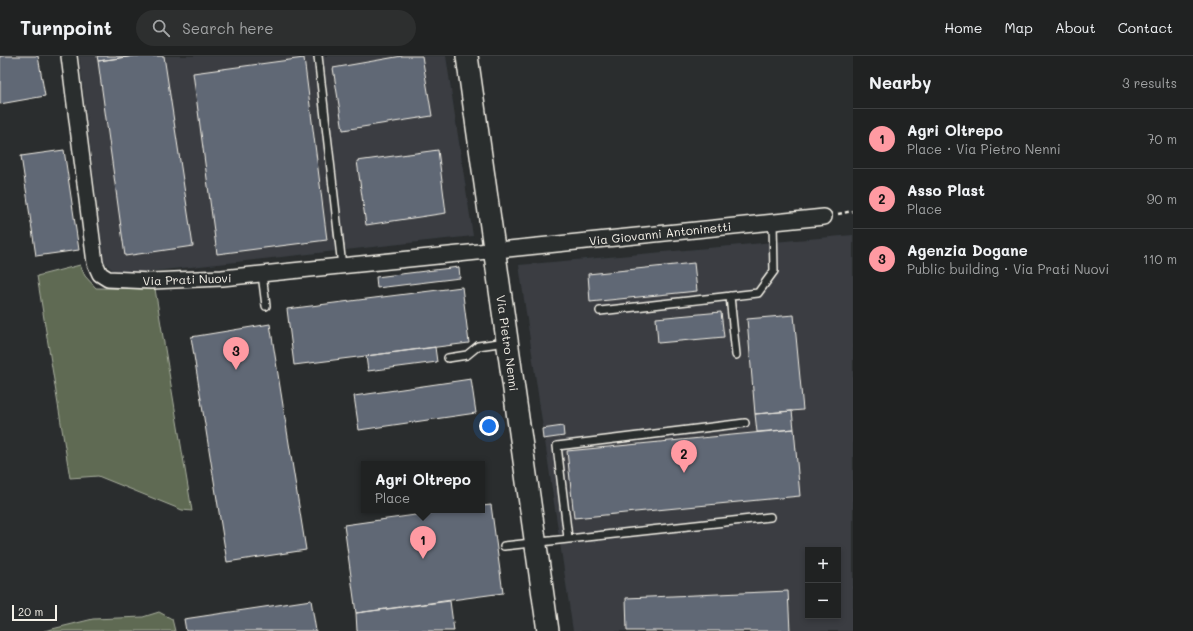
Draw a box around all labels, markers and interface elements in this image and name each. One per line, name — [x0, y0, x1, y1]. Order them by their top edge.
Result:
search box — [136, 10, 416, 46]
text: Turnpoint — [20, 15, 112, 40]
icon: search — [150, 17, 172, 39]
text: Search here — [182, 18, 273, 38]
text: Home — [944, 18, 982, 37]
text: Map — [1004, 18, 1033, 37]
text: About — [1055, 18, 1096, 37]
text: Contact — [1118, 18, 1173, 37]
text: Nearby — [869, 71, 931, 93]
text: 3 results — [1122, 74, 1177, 91]
text: Agri Oltrepo — [907, 120, 1003, 140]
text: 1 — [879, 130, 885, 147]
text: 70 m — [1147, 130, 1177, 147]
text: Place · Via Pietro Nenni — [907, 140, 1061, 157]
text: Asso Plast — [907, 180, 985, 200]
text: 2 — [878, 190, 886, 207]
text: 90 m — [1147, 190, 1177, 207]
text: Place — [907, 200, 942, 217]
street label: Via Giovanni Antoninetti — [588, 218, 732, 248]
text: Agenzia Dogane — [907, 240, 1028, 260]
text: 3 — [878, 250, 886, 267]
text: 110 m — [1143, 250, 1177, 267]
text: Public building · Via Prati Nuovi — [907, 260, 1109, 277]
street label: Via Prati Nuovi — [142, 269, 232, 289]
street label: Via Pietro Nenni — [493, 294, 523, 392]
pin: 3 — [223, 337, 249, 370]
your location — [479, 416, 499, 436]
pin: 2 — [671, 440, 697, 473]
popup — [361, 461, 485, 513]
text: Agri Oltrepo — [375, 469, 471, 489]
text: Place — [375, 489, 410, 506]
pin: 1 — [410, 526, 436, 559]
map controls — [805, 547, 841, 619]
button: + — [805, 547, 841, 583]
button: − — [805, 583, 841, 619]
scale bar — [12, 603, 57, 622]
text: 20 m — [18, 604, 43, 619]

